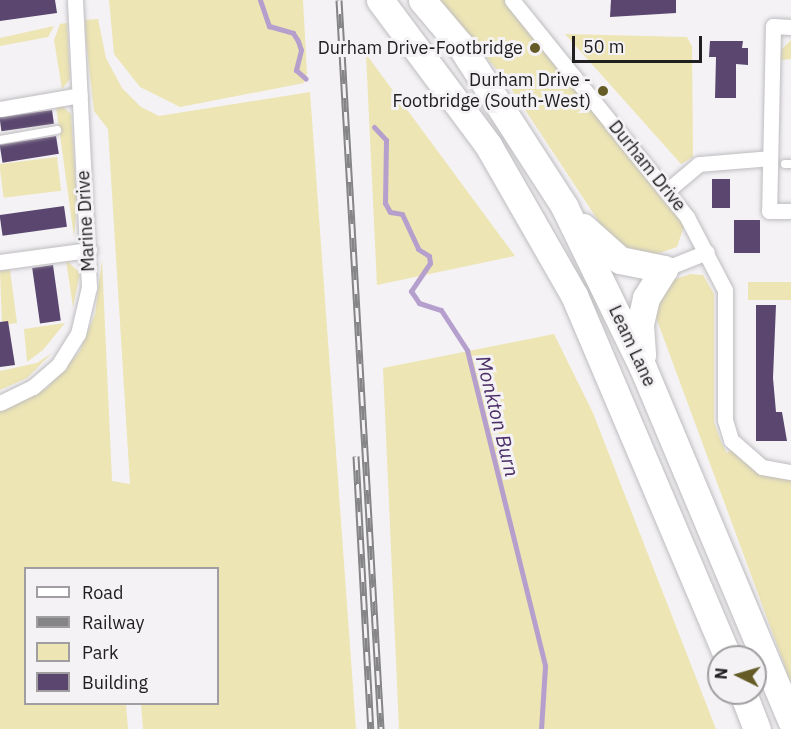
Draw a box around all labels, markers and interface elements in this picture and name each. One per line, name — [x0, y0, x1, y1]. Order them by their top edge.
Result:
scale bar — [575, 24, 706, 62]
text: 50 m — [583, 35, 625, 58]
place label: Durham Drive-Footbridge — [318, 37, 523, 59]
marker: Durham Drive-Footbridge — [528, 41, 542, 55]
place label: Durham Drive - Footbridge (South-West) — [392, 70, 591, 112]
marker: Durham Drive - Footbridge (South-West) — [596, 84, 610, 98]
street label: Durham Drive — [604, 116, 690, 216]
street label: Marine Drive — [73, 170, 99, 272]
street label: Leam Lane — [604, 302, 660, 390]
water label: Monkton Burn — [471, 353, 525, 479]
legend — [24, 567, 219, 705]
text: Road — [82, 581, 123, 604]
text: Railway — [82, 611, 144, 634]
text: Park — [82, 641, 118, 664]
north arrow — [707, 645, 767, 705]
text: N — [711, 667, 732, 680]
text: Building — [82, 671, 148, 694]

